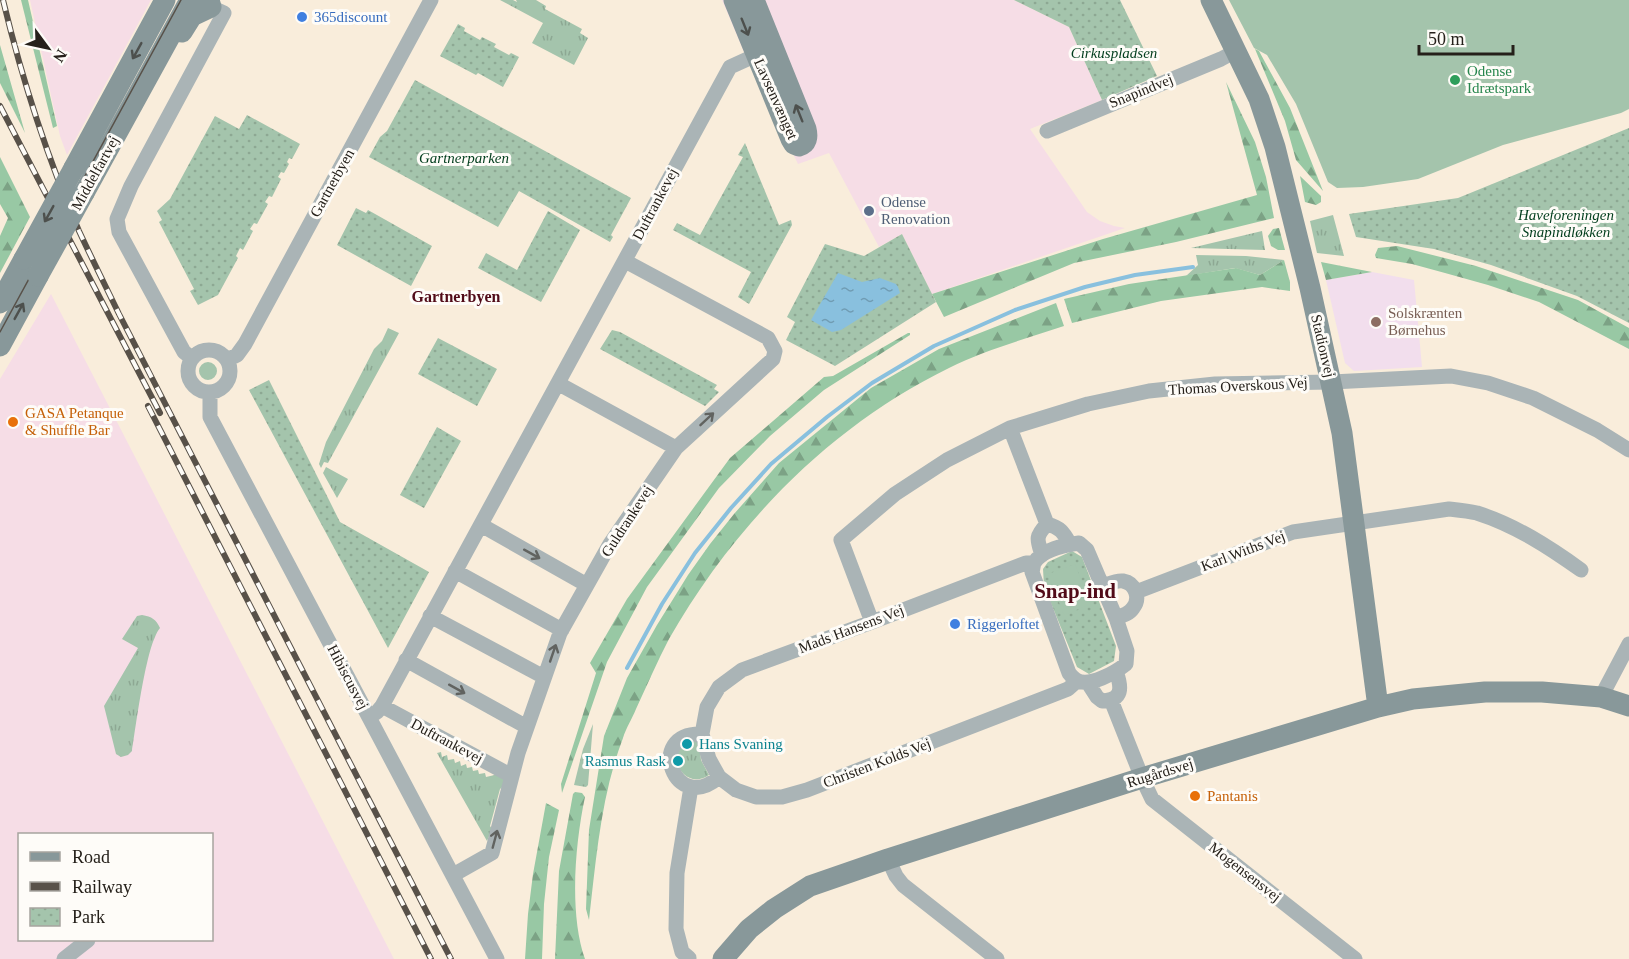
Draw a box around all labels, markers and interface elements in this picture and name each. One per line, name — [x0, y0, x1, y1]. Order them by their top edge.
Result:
place label: 365discount — [314, 9, 388, 25]
marker: 365discount — [295, 10, 309, 24]
one-way arrow — [740, 17, 751, 36]
north arrow — [18, 18, 78, 78]
scale bar — [1419, 18, 1514, 56]
text: 50 m — [1428, 29, 1465, 49]
one-way arrow — [131, 42, 142, 60]
park label: Cirkuspladsen — [1071, 45, 1157, 61]
text: N — [50, 46, 70, 66]
street label: Lavsenvænget — [751, 56, 801, 143]
place label: Odense Idrætspark — [1467, 63, 1532, 96]
street label: Snapindvej — [1107, 71, 1175, 111]
marker: Odense Idrætspark — [1448, 73, 1462, 87]
one-way arrow — [793, 104, 804, 122]
street label: Middelfartvej — [68, 133, 122, 213]
street label: Gartnerbyen — [307, 146, 357, 220]
park label: Gartnerparken — [419, 150, 509, 166]
street label: Duftrankevej — [629, 165, 681, 243]
place label: Odense Renovation — [881, 194, 951, 227]
one-way arrow — [43, 204, 54, 222]
marker: Odense Renovation — [862, 204, 876, 218]
park label: Haveforeningen Snapindløkken — [1517, 207, 1614, 240]
district label: Gartnerbyen — [412, 288, 501, 306]
one-way arrow — [13, 303, 25, 320]
place label: Solskrænten Børnehus — [1388, 305, 1463, 338]
street label: Stadionvej — [1308, 313, 1338, 379]
marker: Solskrænten Børnehus — [1369, 315, 1383, 329]
street label: Thomas Overskous Vej — [1168, 374, 1308, 398]
place label: GASA Petanque & Shuffle Bar — [25, 405, 124, 438]
one-way arrow — [699, 412, 714, 426]
marker: GASA Petanque & Shuffle Bar — [6, 415, 20, 429]
street label: Guldrankevej — [598, 482, 656, 560]
street label: Karl Withs Vej — [1199, 528, 1287, 574]
one-way arrow — [523, 548, 540, 560]
district label: Snap-ind — [1034, 579, 1116, 603]
street label: Mads Hansens Vej — [796, 602, 906, 656]
place label: Riggerloftet — [967, 616, 1040, 632]
marker: Riggerloftet — [948, 617, 962, 631]
street label: Hibiscusvej — [324, 642, 372, 712]
one-way arrow — [548, 644, 559, 663]
one-way arrow — [448, 683, 465, 695]
street label: Duftrankevej — [408, 715, 486, 767]
street label: Christen Kolds Vej — [821, 735, 933, 791]
place label: Hans Svaning — [699, 736, 783, 752]
marker: Hans Svaning — [680, 737, 694, 751]
place label: Rasmus Rask — [585, 753, 666, 769]
marker: Rasmus Rask — [671, 754, 685, 768]
street label: Rugårdsvej — [1125, 755, 1195, 791]
place label: Pantanis — [1207, 788, 1258, 804]
marker: Pantanis — [1188, 789, 1202, 803]
one-way arrow — [490, 830, 501, 849]
legend — [18, 833, 213, 941]
street label: Mogensensvej — [1206, 839, 1284, 905]
text: Road — [72, 847, 110, 867]
text: Railway — [72, 877, 132, 897]
text: Park — [72, 907, 105, 927]

